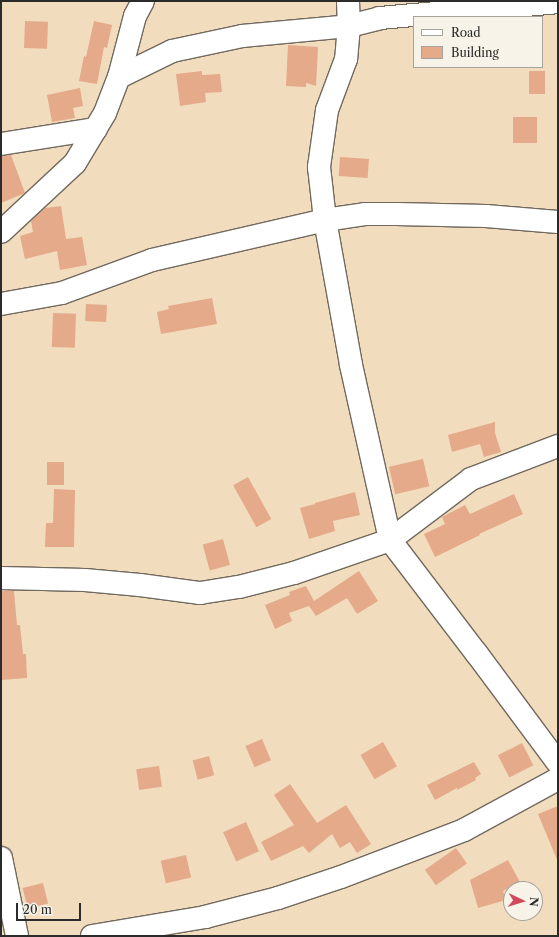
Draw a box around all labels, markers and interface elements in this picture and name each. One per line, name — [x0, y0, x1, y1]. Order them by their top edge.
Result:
legend — [413, 16, 543, 68]
text: Road — [451, 25, 481, 40]
text: Building — [451, 45, 499, 60]
north arrow — [503, 881, 543, 921]
scale bar — [18, 895, 83, 921]
text: N — [527, 897, 541, 907]
text: 20 m — [23, 902, 52, 917]

